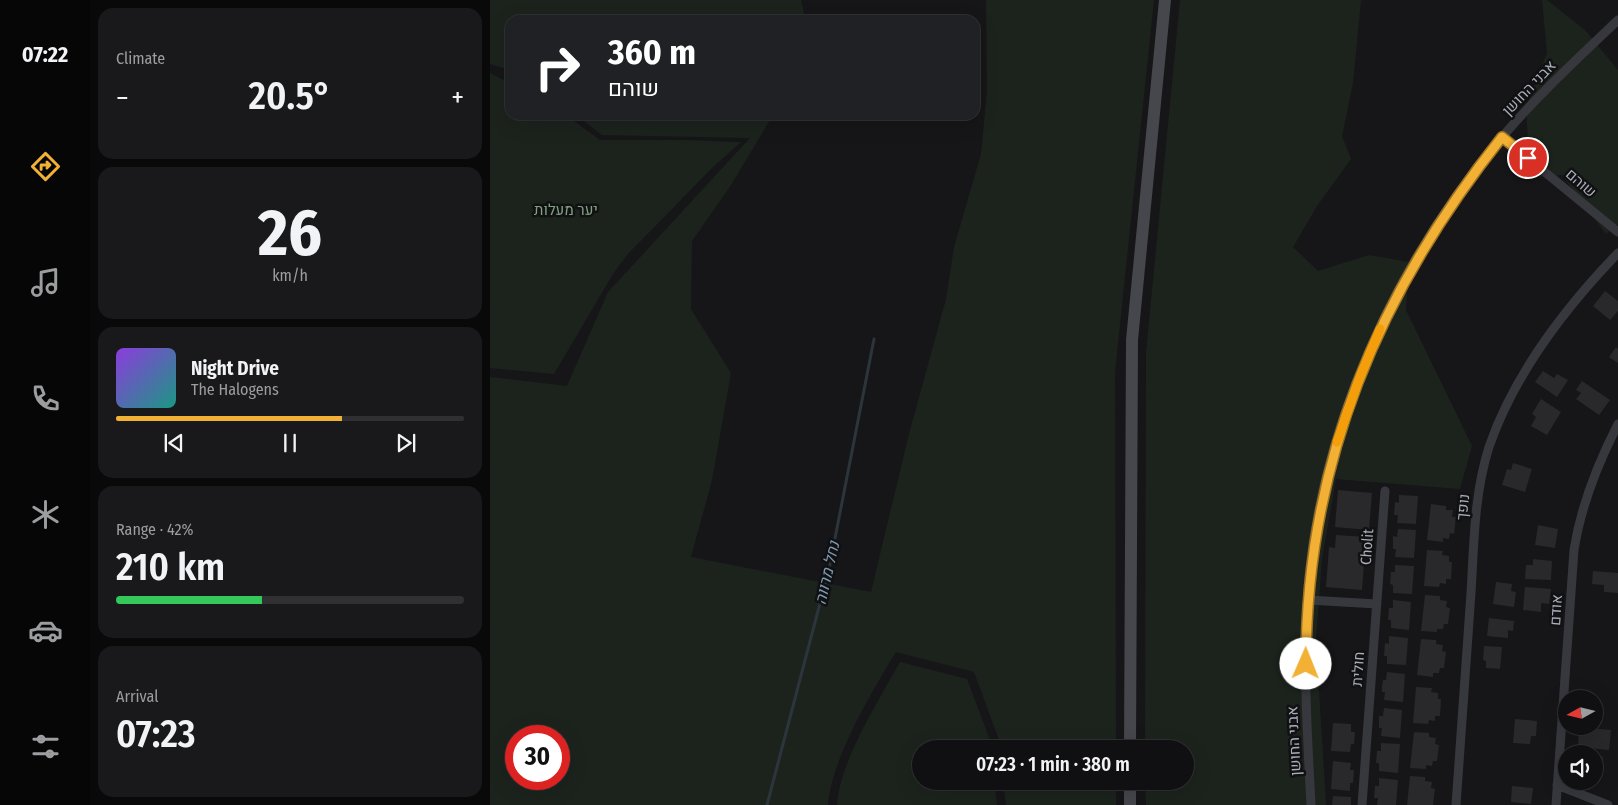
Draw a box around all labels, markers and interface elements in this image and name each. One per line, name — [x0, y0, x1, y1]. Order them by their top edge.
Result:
text: 360 m — [608, 31, 696, 73]
icon: right — [525, 35, 590, 100]
text: 07:22 — [22, 41, 68, 68]
text: Climate — [116, 49, 165, 68]
street label: אבני החושן — [1498, 57, 1560, 119]
text: 20.5° — [249, 73, 331, 119]
text: שוהם — [608, 75, 659, 102]
text: − — [116, 81, 129, 114]
text: + — [451, 81, 464, 114]
pin — [1507, 137, 1549, 179]
icon: arrive — [1514, 144, 1542, 172]
icon: directions — [28, 149, 63, 184]
street label: שוהם — [1562, 165, 1600, 201]
text: 26 — [258, 194, 322, 272]
park label: יער מעלות — [534, 201, 598, 219]
icon: music — [28, 265, 63, 300]
text: km/h — [272, 266, 308, 285]
text: Night Drive — [191, 357, 279, 380]
text: The Halogens — [191, 380, 279, 399]
icon: phone — [28, 381, 63, 416]
icon: previous — [160, 429, 188, 457]
icon: pause — [276, 429, 304, 457]
icon: next — [392, 429, 420, 457]
street label: נופך — [1453, 493, 1473, 521]
icon: climate — [28, 497, 63, 532]
text: Range · 42% — [116, 520, 193, 539]
street label: Cholit — [1357, 528, 1377, 566]
water label: נחל מרווה — [811, 538, 844, 606]
text: 210 km — [116, 544, 225, 590]
street label: אודם — [1546, 594, 1566, 626]
icon: car — [28, 613, 63, 648]
position arrow — [1279, 637, 1331, 689]
street label: חולית — [1348, 651, 1368, 687]
text: Arrival — [116, 687, 158, 706]
north arrow — [1558, 690, 1602, 735]
map controls — [1558, 690, 1603, 790]
street label: אבני החושן — [1283, 706, 1305, 776]
text: 07:23 — [116, 711, 196, 757]
speed limit sign: 30 — [505, 725, 570, 790]
icon: filters — [28, 729, 63, 764]
button: sound — [1558, 745, 1603, 790]
text: 07:23 · 1 min · 380 m — [976, 753, 1130, 776]

